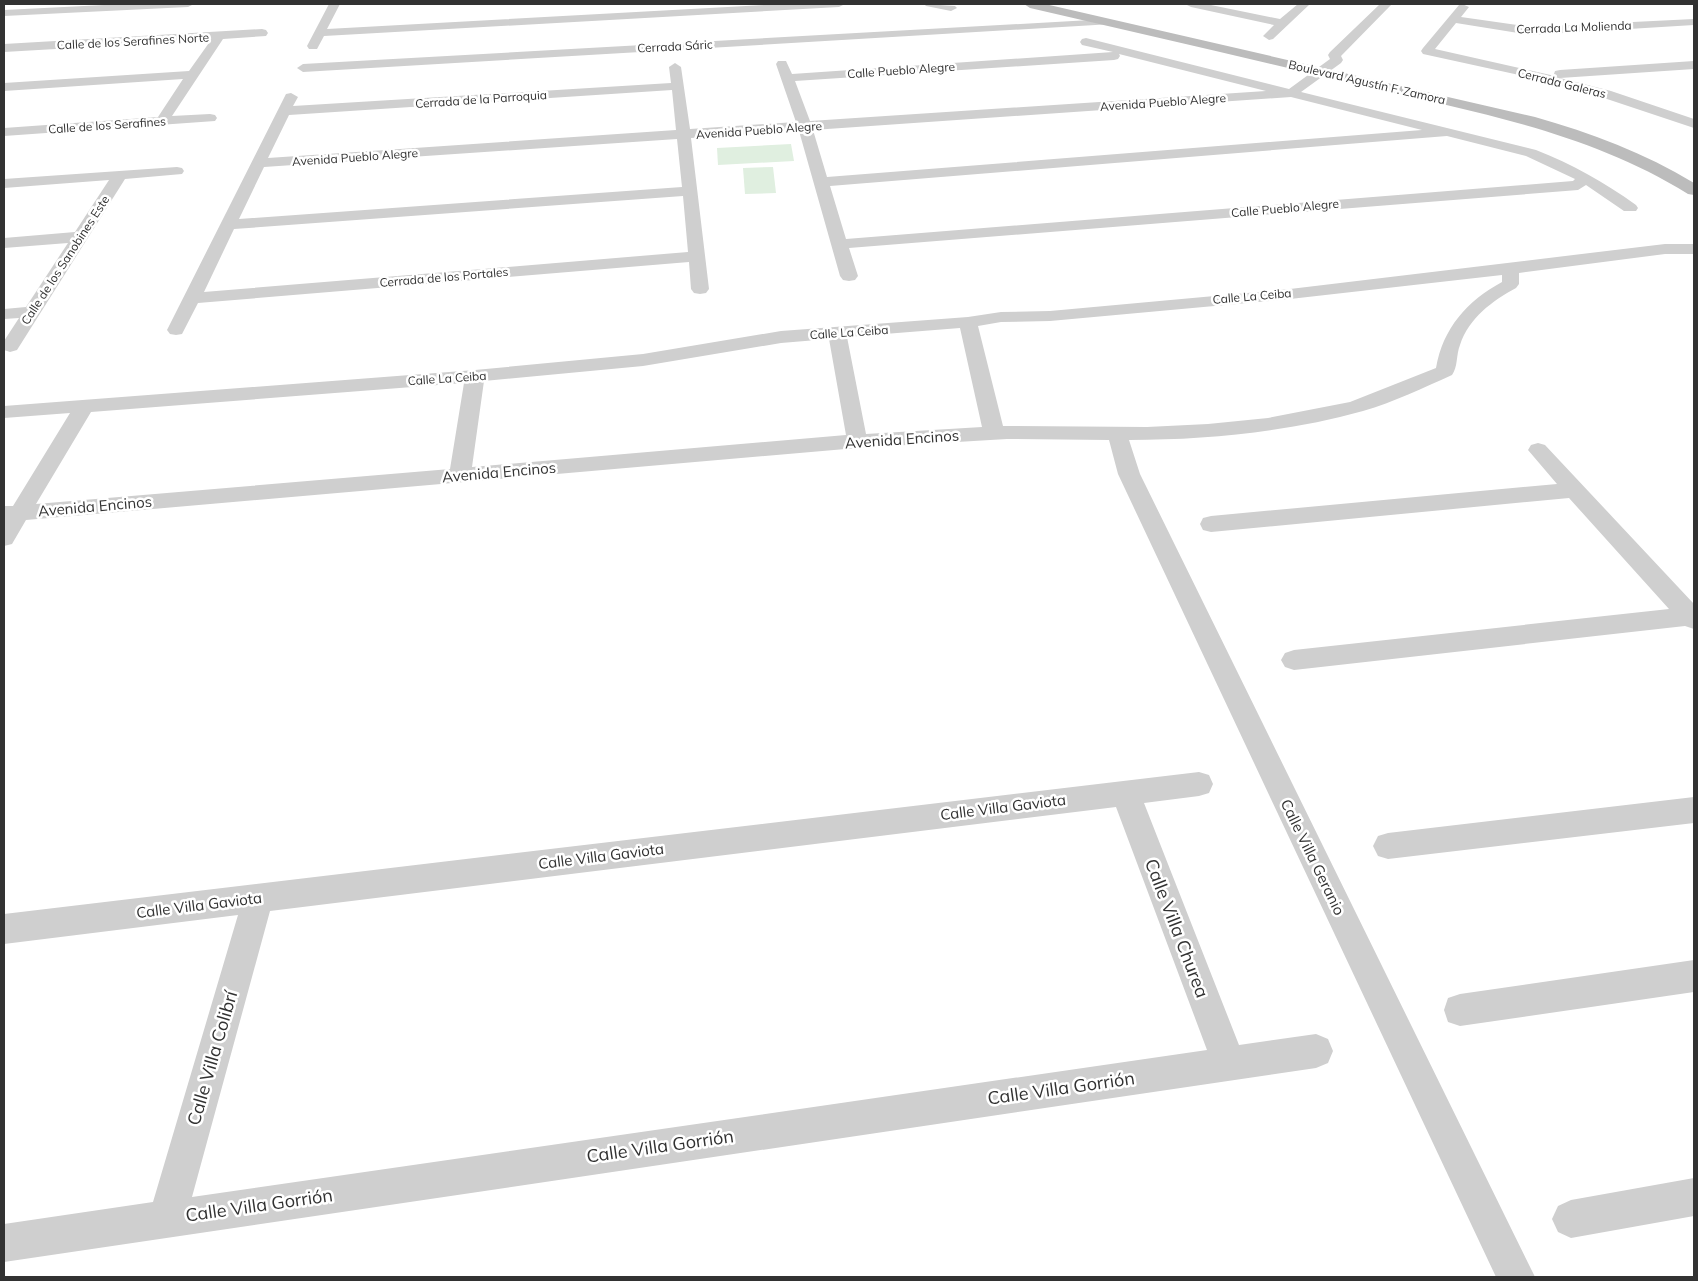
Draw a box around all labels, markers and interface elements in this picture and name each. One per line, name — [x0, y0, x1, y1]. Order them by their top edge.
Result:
street label: Cerrada La Molienda — [1516, 17, 1632, 37]
street label: Calle de los Serafines Norte — [56, 30, 210, 52]
street label: Cerrada Sáric — [637, 37, 713, 55]
street label: Boulevard Agustín F. Zamora — [1287, 57, 1447, 107]
street label: Calle Pueblo Alegre — [847, 59, 955, 81]
street label: Cerrada Galeras — [1516, 65, 1608, 101]
street label: Cerrada de la Parroquia — [415, 87, 547, 111]
street label: Avenida Pueblo Alegre — [1100, 90, 1226, 114]
street label: Calle de los Serafines — [48, 113, 166, 137]
street label: Avenida Pueblo Alegre — [696, 118, 822, 142]
street label: Avenida Pueblo Alegre — [292, 145, 418, 169]
street label: Calle de los Sanobines Este — [18, 193, 112, 327]
street label: Calle Pueblo Alegre — [1231, 196, 1339, 220]
street label: Cerrada de los Portales — [379, 264, 509, 290]
street label: Calle La Ceiba — [1212, 285, 1292, 307]
street label: Calle La Ceiba — [809, 322, 889, 342]
street label: Calle La Ceiba — [407, 368, 487, 388]
street label: Avenida Encinos — [844, 426, 960, 452]
street label: Avenida Encinos — [441, 458, 557, 486]
street label: Avenida Encinos — [37, 492, 153, 520]
street label: Calle Villa Gaviota — [939, 790, 1067, 824]
street label: Calle Villa Geranio — [1277, 796, 1349, 918]
street label: Calle Villa Gaviota — [537, 839, 665, 873]
street label: Calle Villa Churea — [1140, 855, 1214, 1001]
street label: Calle Villa Gaviota — [135, 888, 263, 922]
street label: Calle Villa Colibrí — [182, 986, 243, 1128]
street label: Calle Villa Gorrión — [986, 1066, 1136, 1110]
street label: Calle Villa Gorrión — [585, 1124, 735, 1168]
street label: Calle Villa Gorrión — [184, 1183, 334, 1227]

